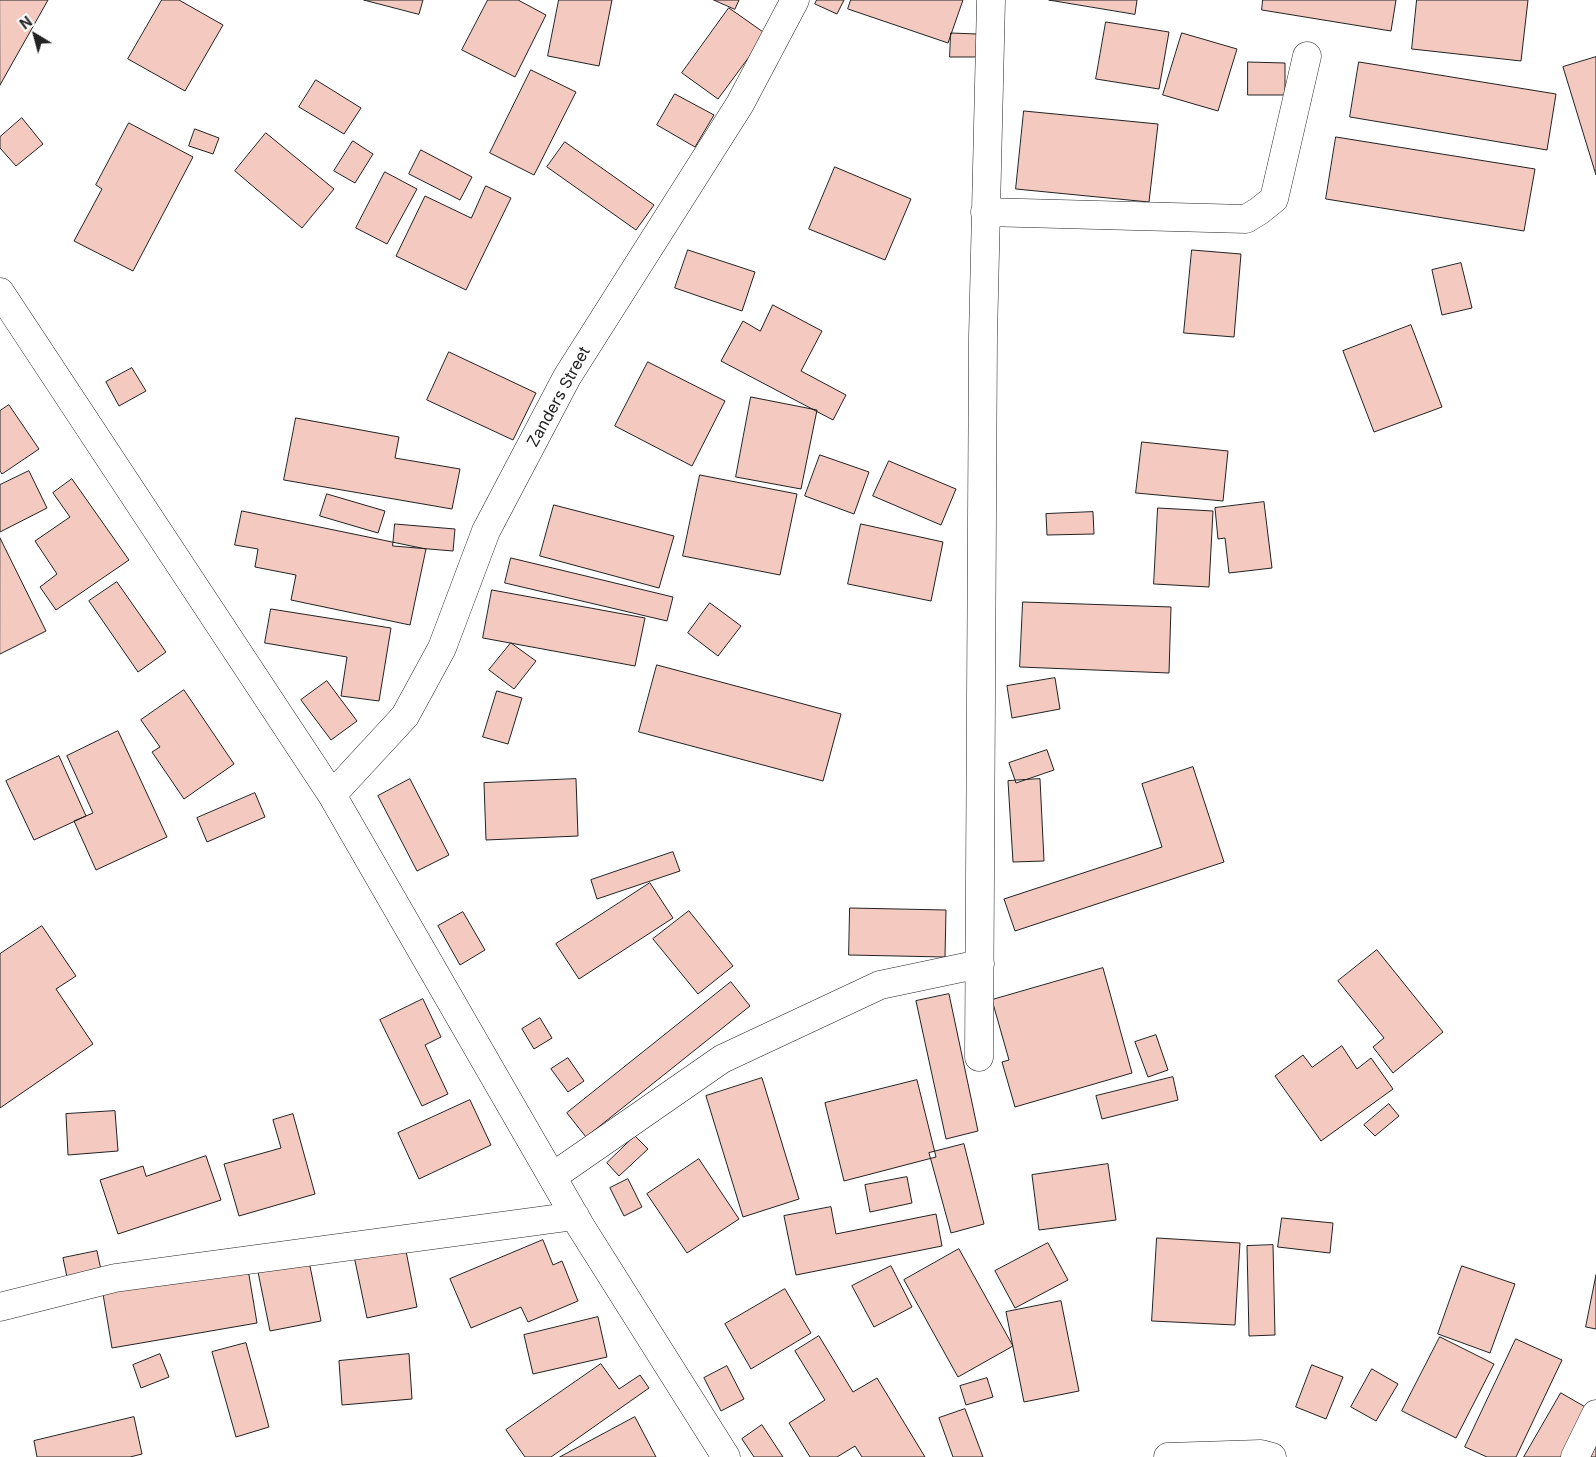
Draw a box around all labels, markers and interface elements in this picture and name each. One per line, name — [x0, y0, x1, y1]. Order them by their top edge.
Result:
north arrow — [10, 10, 60, 60]
text: N — [16, 13, 35, 33]
street label: Zanders Street — [524, 343, 594, 451]

